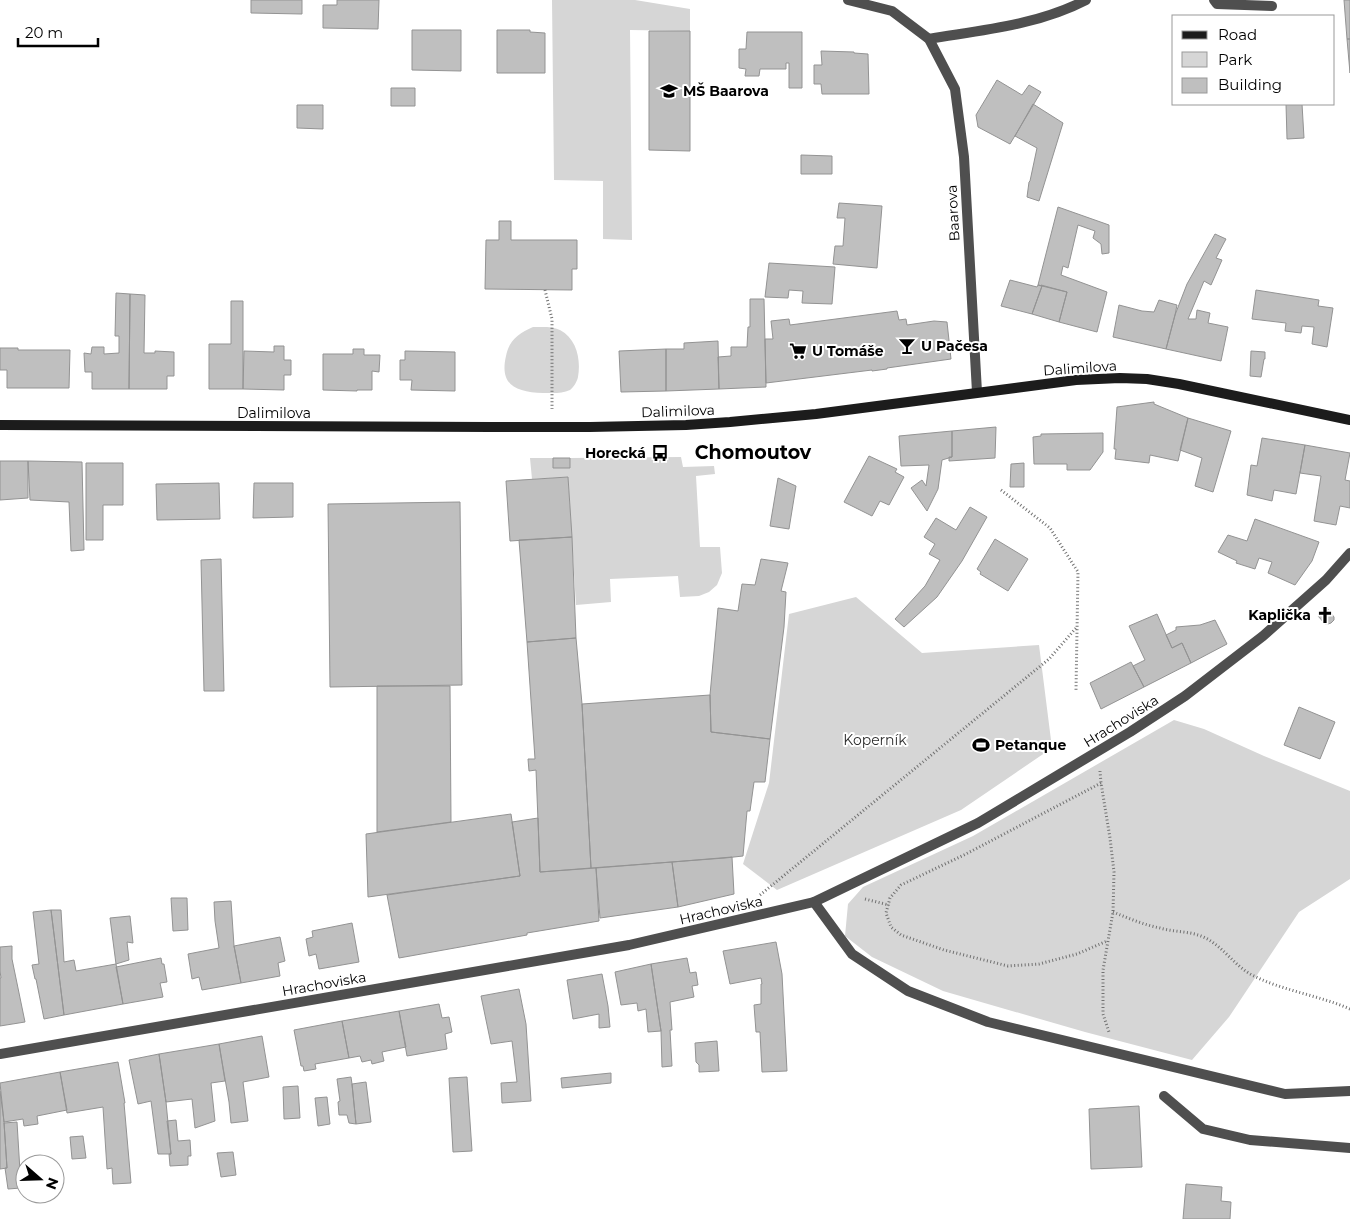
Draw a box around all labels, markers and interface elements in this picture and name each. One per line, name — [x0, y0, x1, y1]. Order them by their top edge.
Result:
scale bar — [18, 15, 98, 47]
legend — [1172, 15, 1335, 105]
text: 20 m — [25, 23, 63, 42]
text: Road — [1218, 25, 1257, 44]
text: Park — [1218, 50, 1252, 69]
text: Building — [1218, 75, 1282, 94]
school or university icon: MŠ Baarova — [659, 81, 679, 101]
place label: MŠ Baarova — [683, 82, 769, 100]
street label: Baarova — [943, 184, 963, 242]
bar icon: U Pačesa — [897, 336, 917, 356]
place label: U Pačesa — [921, 337, 988, 355]
supermarket icon: U Tomáše — [788, 341, 808, 361]
place label: U Tomáše — [812, 342, 884, 360]
street label: Dalimilova — [1043, 356, 1117, 380]
street label: Dalimilova — [641, 401, 715, 421]
street label: Dalimilova — [237, 404, 311, 422]
district label: Chomoutov — [695, 441, 812, 464]
bus stop icon: Horecká — [650, 443, 670, 463]
place label: Horecká — [585, 444, 646, 462]
church icon: Kaplička — [1315, 605, 1335, 625]
place label: Kaplička — [1248, 606, 1311, 624]
street label: Hrachoviska — [1080, 691, 1162, 751]
park label: Koperník — [843, 731, 907, 749]
sports icon: Petanque — [971, 735, 991, 755]
place label: Petanque — [995, 736, 1066, 754]
street label: Hrachoviska — [677, 892, 765, 928]
street label: Hrachoviska — [280, 968, 368, 1000]
north arrow — [15, 1154, 65, 1204]
text: N — [42, 1175, 63, 1192]

